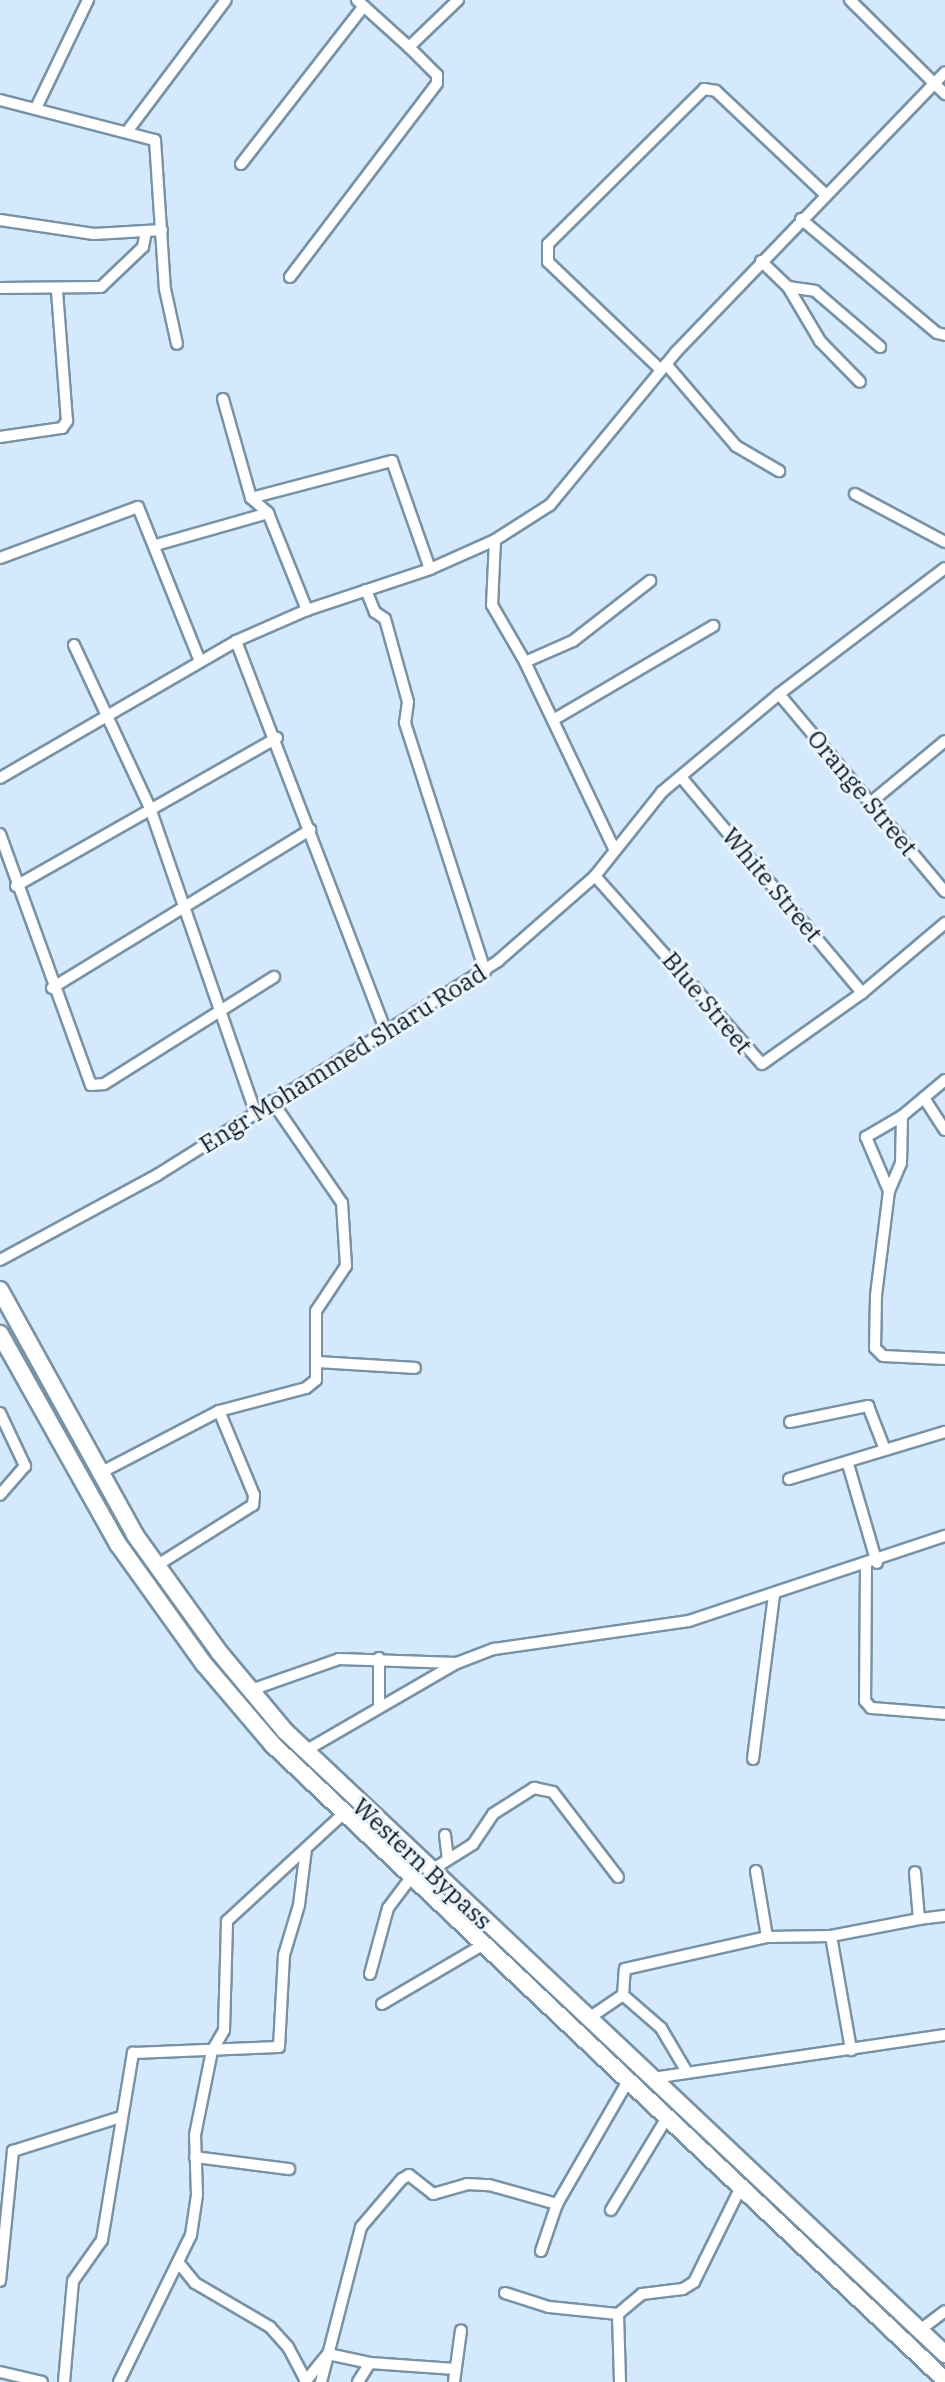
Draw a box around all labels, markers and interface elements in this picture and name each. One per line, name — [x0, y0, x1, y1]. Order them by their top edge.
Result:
street label: Orange Street — [801, 724, 923, 862]
street label: White Street — [716, 822, 828, 948]
street label: Blue Street — [656, 946, 758, 1060]
street label: Engr Mohammed Sharu Road — [194, 959, 492, 1159]
street label: Western Bypass — [347, 1792, 497, 1936]

